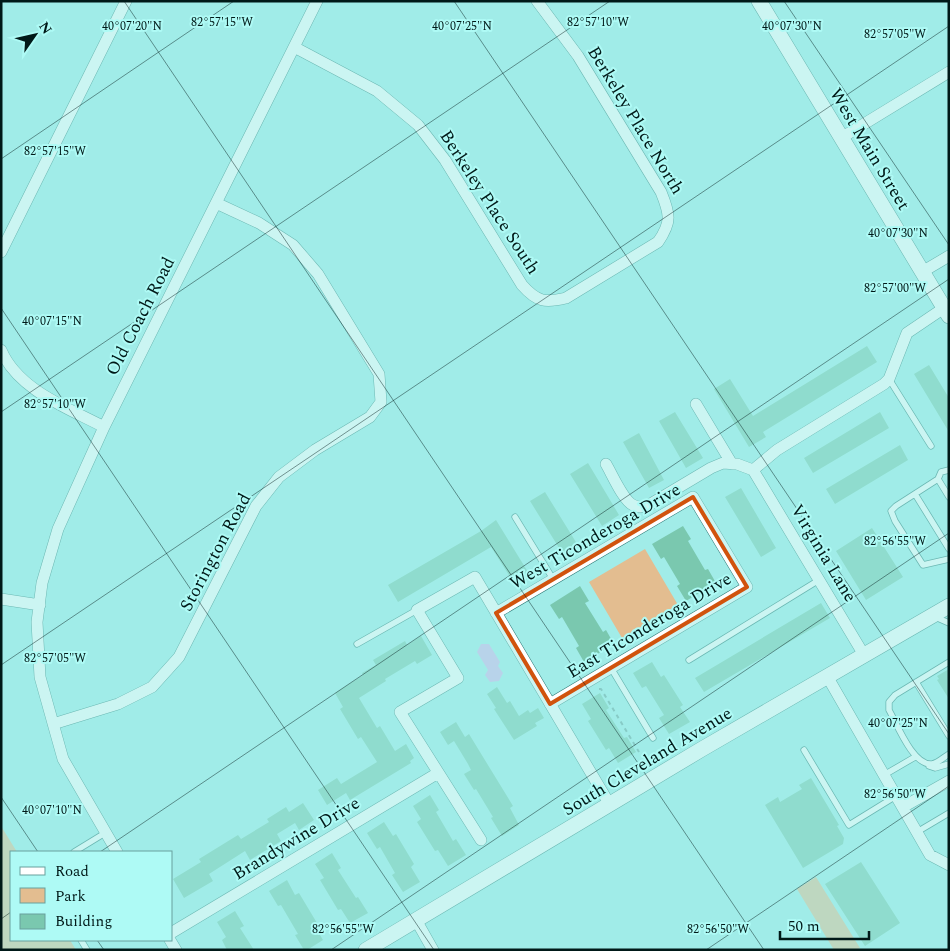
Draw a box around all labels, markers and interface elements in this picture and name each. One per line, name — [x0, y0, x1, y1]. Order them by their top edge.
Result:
north arrow — [10, 10, 60, 60]
text: 82°57'15"W — [191, 13, 253, 32]
text: 82°57'10"W — [567, 13, 629, 32]
text: N — [33, 17, 57, 39]
text: 40°07'20"N — [102, 17, 162, 36]
text: 40°07'25"N — [432, 17, 492, 36]
text: 40°07'30"N — [762, 17, 822, 36]
text: 82°57'05"W — [864, 25, 926, 44]
street label: Berkeley Place North — [580, 41, 691, 200]
street label: West Main Street — [822, 83, 917, 216]
street label: Berkeley Place South — [433, 125, 546, 280]
text: 82°57'15"W — [24, 142, 86, 161]
text: 40°07'30"N — [868, 224, 928, 243]
street label: Old Coach Road — [99, 252, 182, 380]
text: 82°57'00"W — [864, 279, 926, 298]
text: 40°07'15"N — [22, 312, 82, 331]
text: 82°57'10"W — [24, 395, 86, 414]
street label: West Ticonderoga Drive — [505, 476, 686, 597]
street label: Storington Road — [173, 488, 258, 616]
street label: Virginia Lane — [784, 499, 864, 607]
text: 82°56'55"W — [864, 532, 926, 551]
street label: East Ticonderoga Drive — [562, 565, 737, 685]
text: 82°57'05"W — [24, 649, 86, 668]
street label: South Cleveland Avenue — [557, 700, 737, 823]
text: 40°07'25"N — [868, 714, 928, 733]
text: 82°56'50"W — [864, 785, 926, 804]
street label: Brandywine Drive — [228, 790, 365, 887]
text: 40°07'10"N — [22, 801, 82, 820]
legend — [10, 851, 172, 941]
text: Road — [55, 860, 89, 883]
text: Park — [55, 885, 86, 908]
scale bar — [780, 908, 869, 940]
text: Building — [55, 910, 112, 933]
text: 50 m — [788, 915, 820, 938]
text: 82°56'55"W — [312, 920, 374, 939]
text: 82°56'50"W — [687, 920, 749, 939]

